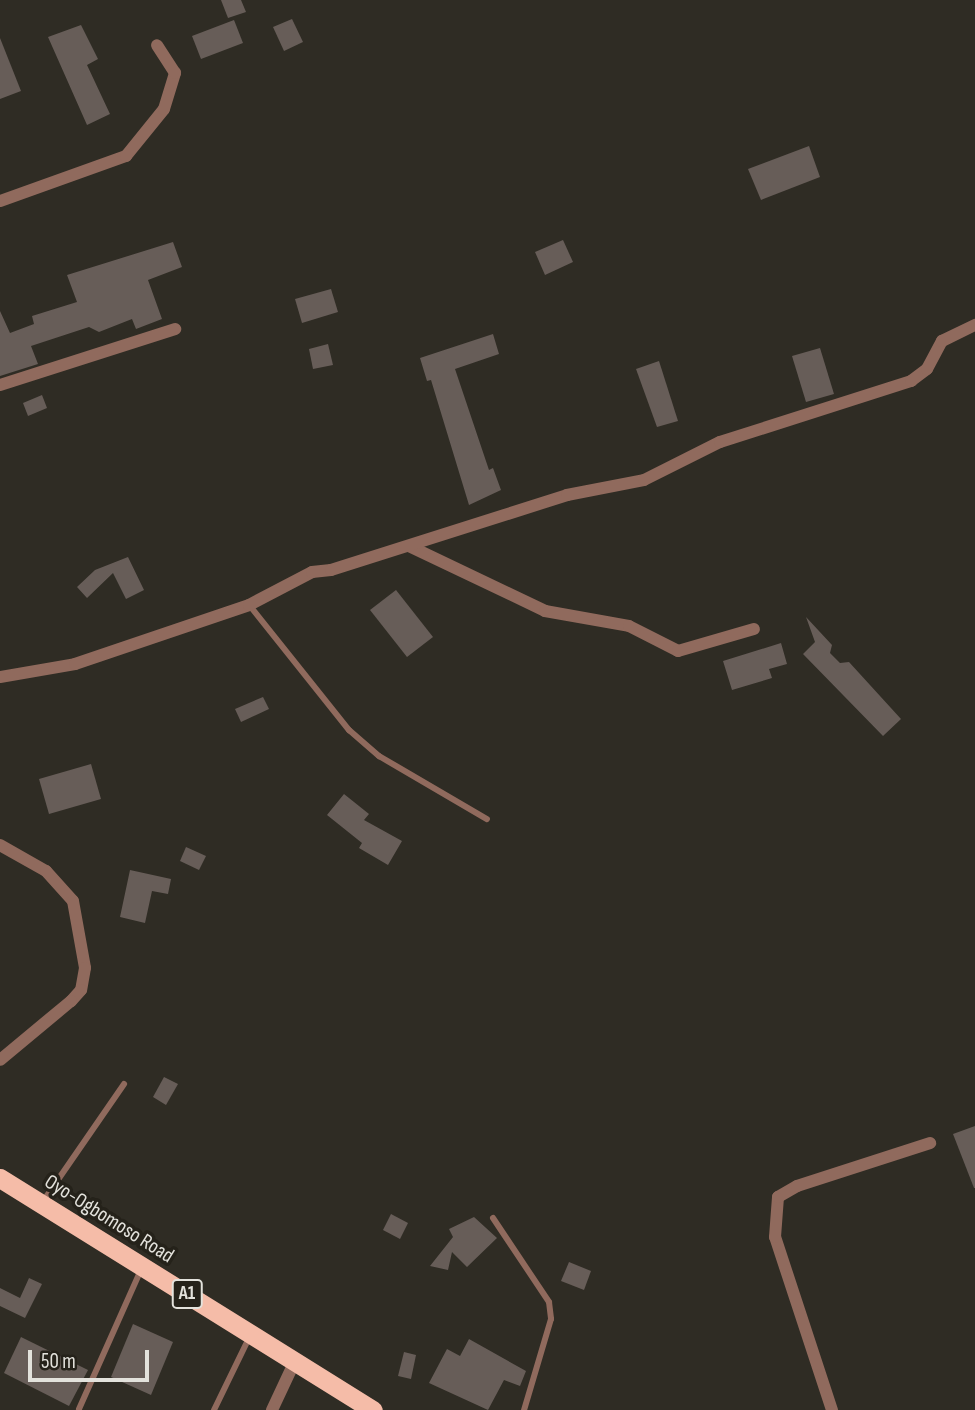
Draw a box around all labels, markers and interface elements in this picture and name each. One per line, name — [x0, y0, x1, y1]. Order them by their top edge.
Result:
street label: Oyo-Ogbomoso Road — [40, 1169, 178, 1269]
road number: A1 — [171, 1278, 203, 1310]
scale bar — [32, 1336, 152, 1380]
text: 50 m — [41, 1349, 76, 1374]

